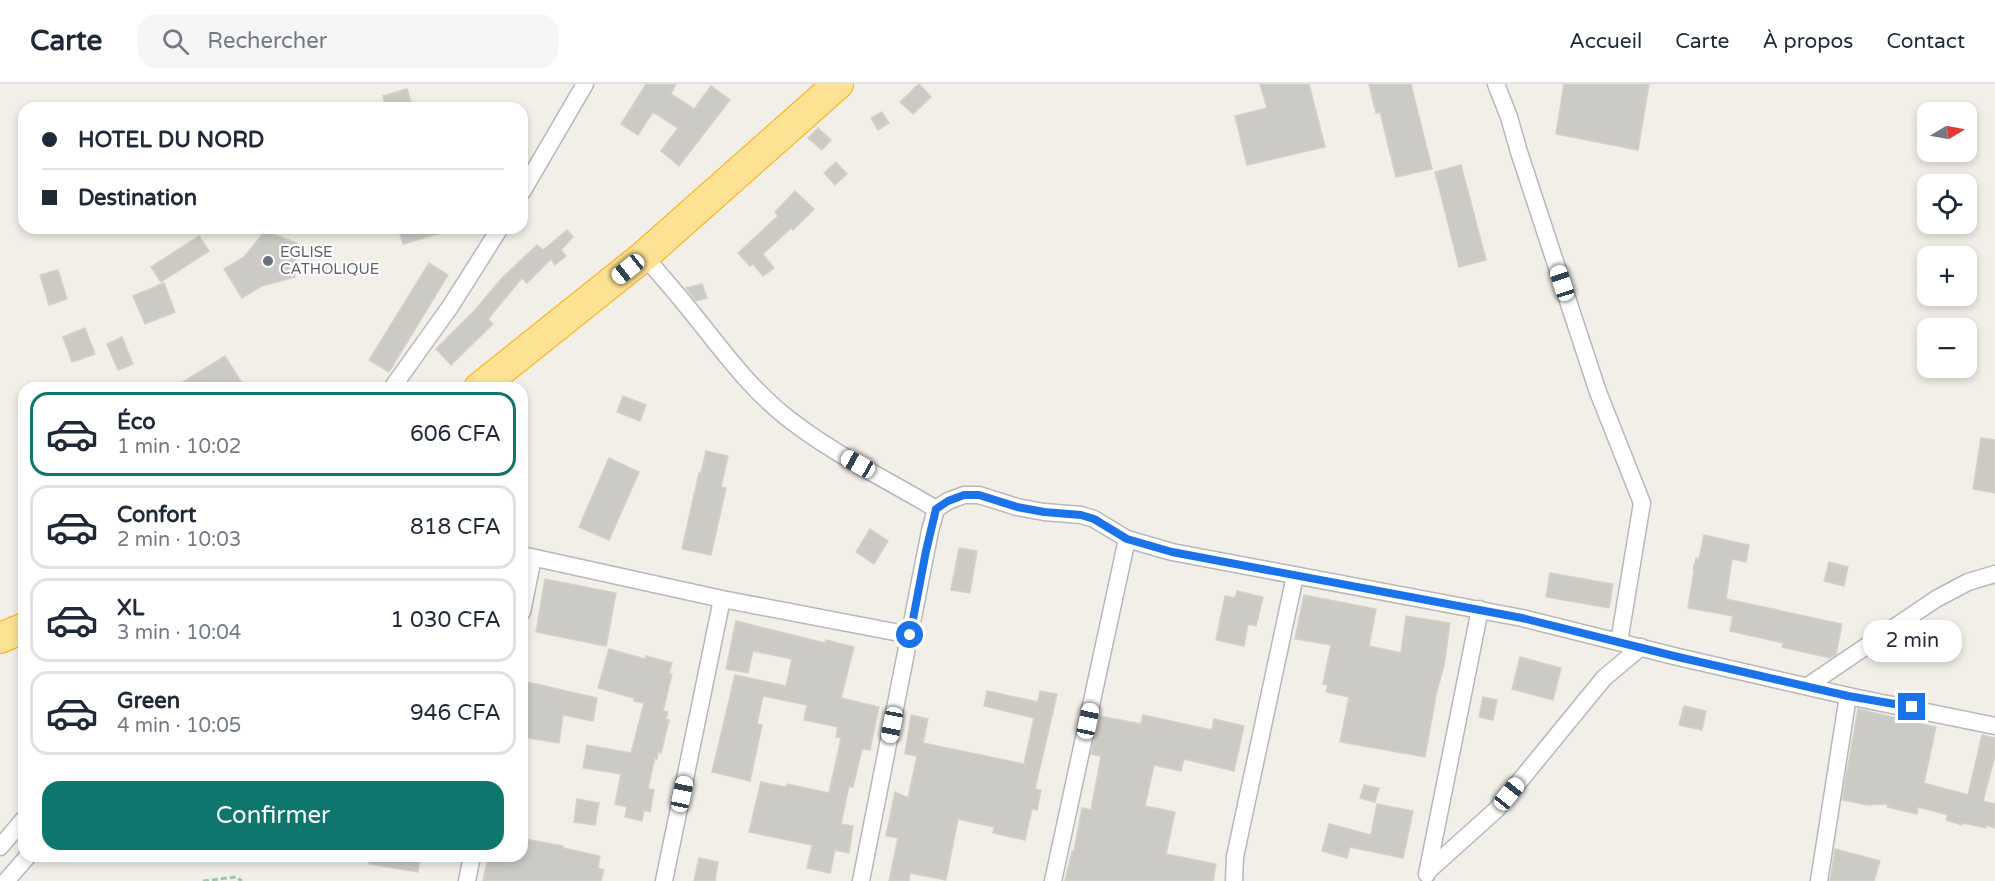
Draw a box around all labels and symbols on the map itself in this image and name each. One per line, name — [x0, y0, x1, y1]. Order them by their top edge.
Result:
north arrow — [1917, 102, 1977, 162]
place label: EGLISE CATHOLIQUE — [280, 243, 379, 278]
car — [608, 251, 648, 287]
marker: EGLISE CATHOLIQUE — [261, 254, 275, 268]
car — [1548, 263, 1576, 303]
car — [838, 447, 878, 481]
callout: 2 min — [1862, 620, 1962, 662]
route start — [896, 621, 923, 648]
route end — [1898, 693, 1925, 720]
car — [1075, 702, 1101, 740]
car — [880, 706, 904, 744]
car — [1491, 774, 1527, 814]
car — [669, 775, 695, 813]

